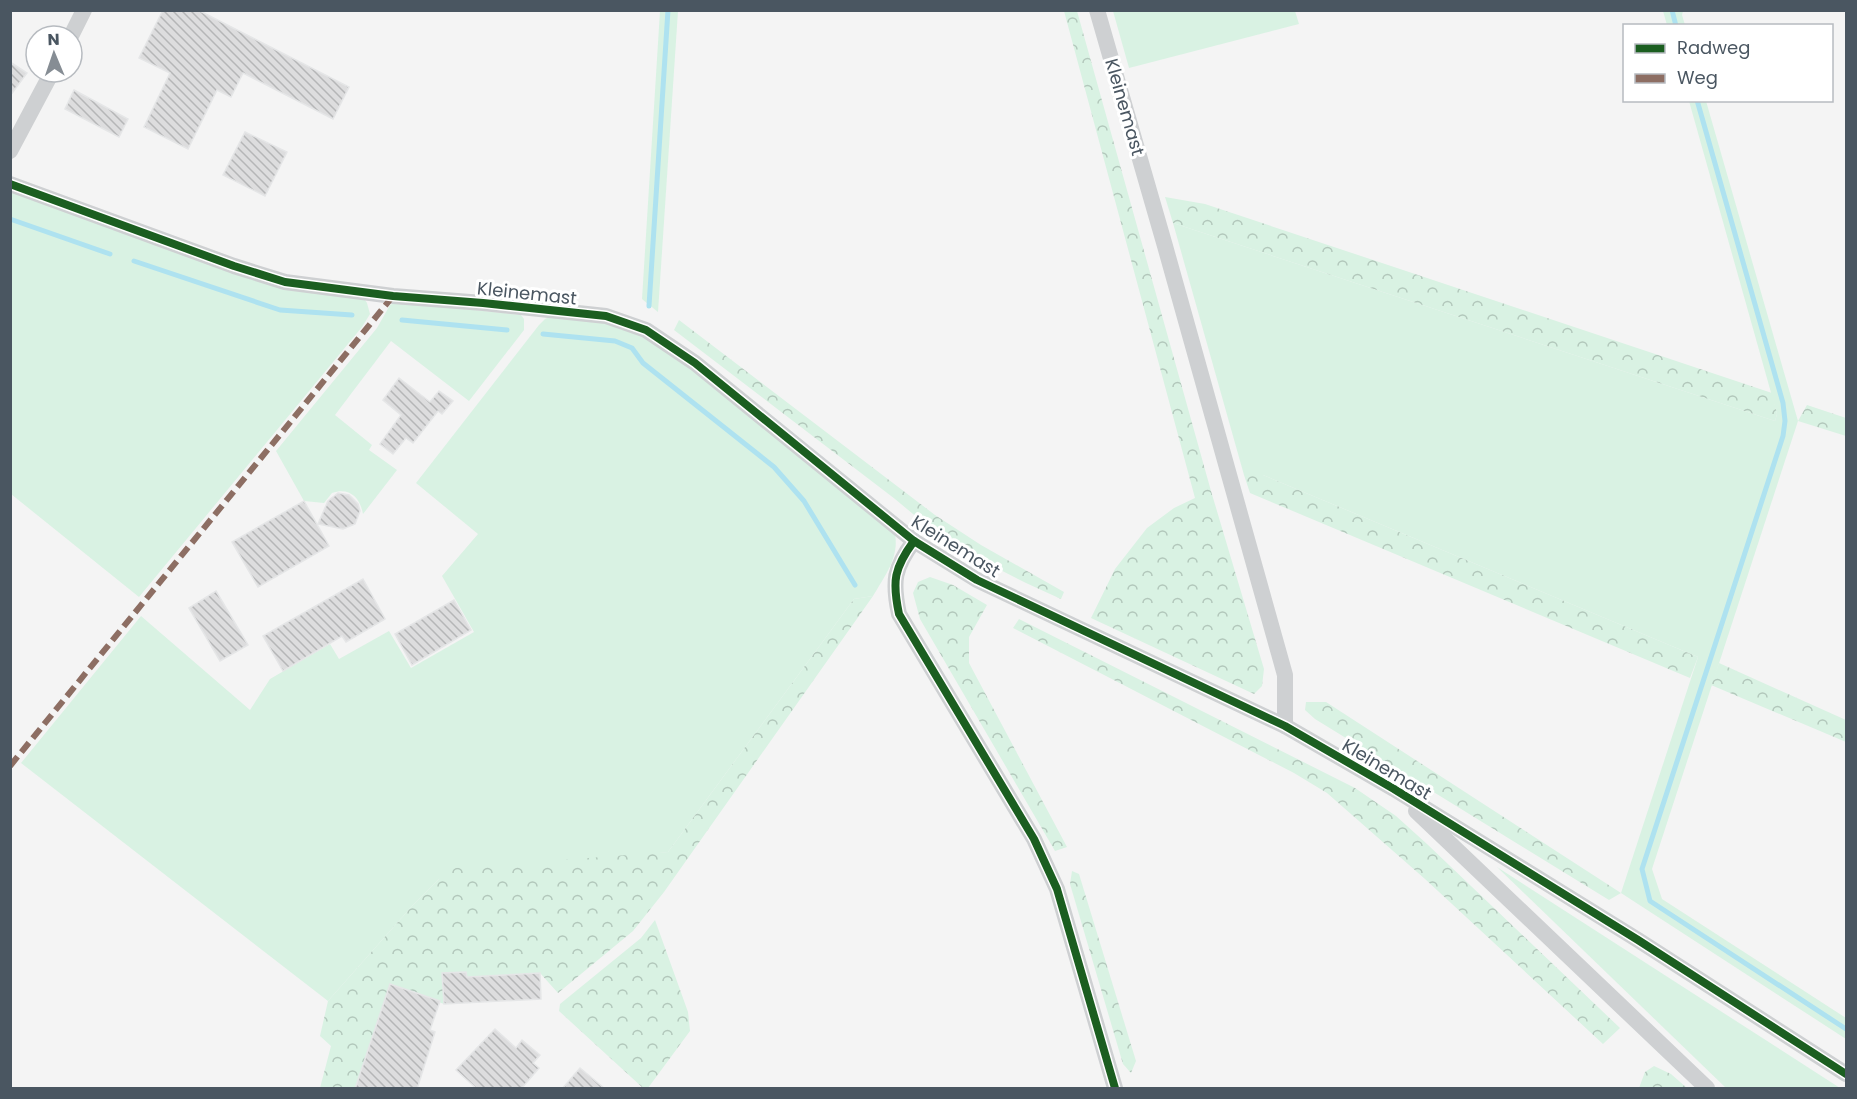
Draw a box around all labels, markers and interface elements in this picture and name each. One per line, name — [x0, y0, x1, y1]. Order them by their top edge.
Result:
north arrow — [24, 24, 84, 84]
legend — [1623, 24, 1833, 102]
text: N — [47, 28, 60, 51]
text: Radweg — [1677, 35, 1750, 60]
street label: Kleinemast — [1099, 55, 1151, 159]
text: Weg — [1677, 65, 1718, 90]
street label: Kleinemast — [476, 275, 578, 311]
street label: Kleinemast — [907, 509, 1005, 583]
street label: Kleinemast — [1338, 732, 1436, 806]

